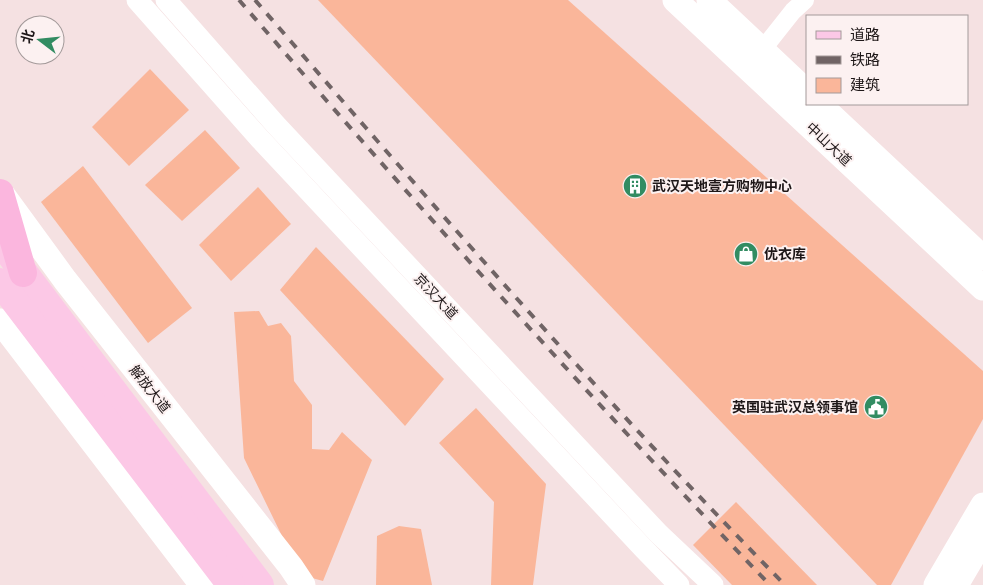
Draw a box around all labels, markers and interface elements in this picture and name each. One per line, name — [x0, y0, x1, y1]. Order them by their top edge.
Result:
north arrow — [15, 15, 65, 65]
legend — [806, 15, 968, 105]
text: 道路 — [850, 26, 880, 44]
text: 北 — [18, 27, 37, 45]
text: 铁路 — [850, 51, 880, 69]
text: 建筑 — [850, 76, 880, 94]
street label: 中山大道 — [803, 119, 855, 169]
building icon: 武汉天地壹方购物中心 — [622, 173, 648, 199]
place label: 武汉天地壹方购物中心 — [652, 178, 792, 194]
shop icon: 优衣库 — [733, 241, 759, 267]
place label: 优衣库 — [764, 246, 806, 262]
street label: 京汉大道 — [411, 270, 461, 322]
street label: 解放大道 — [126, 362, 174, 416]
public building icon: 英国驻武汉总领事馆 — [863, 394, 889, 420]
place label: 英国驻武汉总领事馆 — [732, 399, 858, 415]

